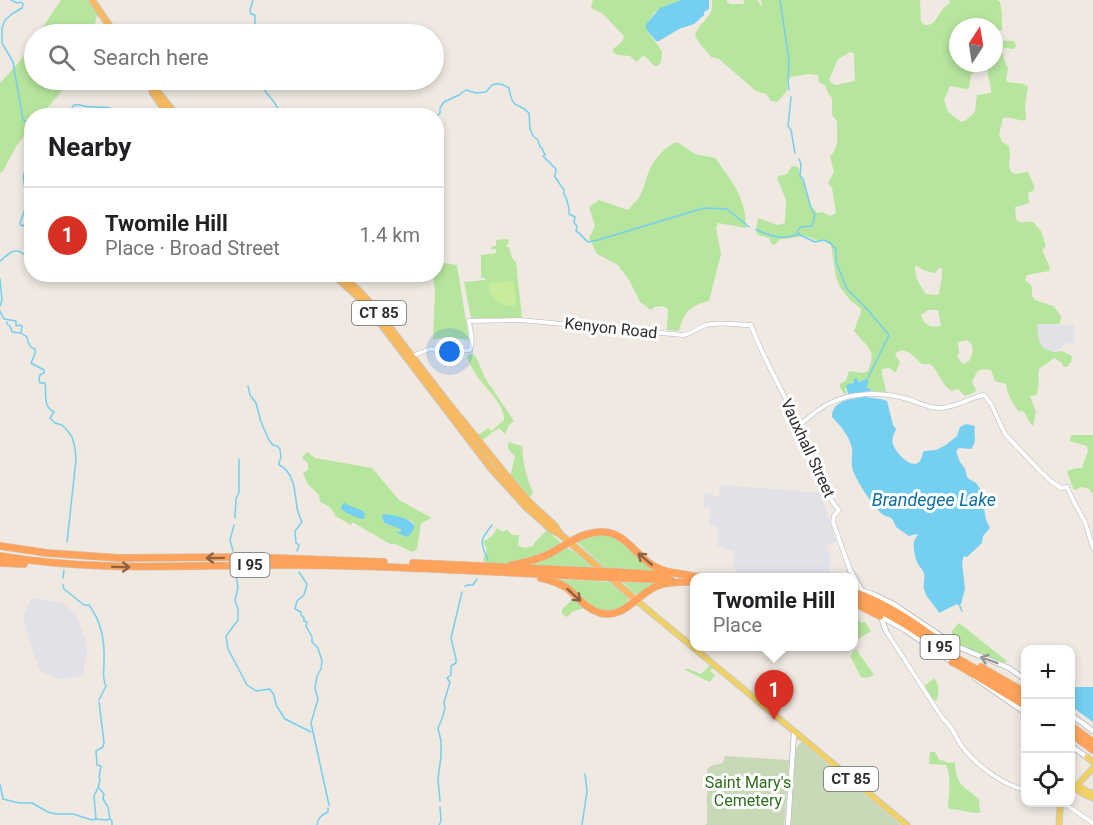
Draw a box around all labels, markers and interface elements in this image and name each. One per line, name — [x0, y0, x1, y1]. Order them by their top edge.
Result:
north arrow — [949, 18, 1003, 72]
search box — [24, 24, 444, 90]
icon: search — [45, 41, 78, 74]
text: Search here — [93, 45, 209, 70]
text: Nearby — [48, 132, 131, 162]
text: Twomile Hill — [105, 211, 228, 236]
text: 1 — [62, 223, 73, 247]
text: 1.4 km — [360, 223, 420, 247]
text: Place · Broad Street — [105, 236, 280, 260]
road number: CT 85 — [352, 301, 406, 325]
street label: Kenyon Road — [564, 314, 658, 342]
your location — [435, 337, 464, 366]
street label: Vauxhall Street — [777, 396, 839, 500]
water label: Brandegee Lake — [872, 489, 996, 510]
one-way arrow — [205, 552, 225, 563]
one-way arrow — [638, 552, 653, 566]
road number: I 95 — [230, 553, 270, 577]
one-way arrow — [110, 561, 130, 573]
popup — [690, 573, 858, 651]
one-way arrow — [566, 588, 581, 602]
text: Twomile Hill — [713, 588, 835, 613]
text: Place — [713, 613, 762, 637]
road number: I 95 — [920, 635, 960, 659]
map controls — [1021, 645, 1075, 807]
button: + — [1021, 645, 1075, 699]
one-way arrow — [980, 654, 998, 665]
pin: 1 — [754, 670, 794, 720]
button: − — [1021, 699, 1075, 753]
button: locate — [1021, 753, 1075, 807]
road number: CT 85 — [824, 767, 878, 791]
park label: Saint Mary's Cemetery — [705, 773, 791, 810]

